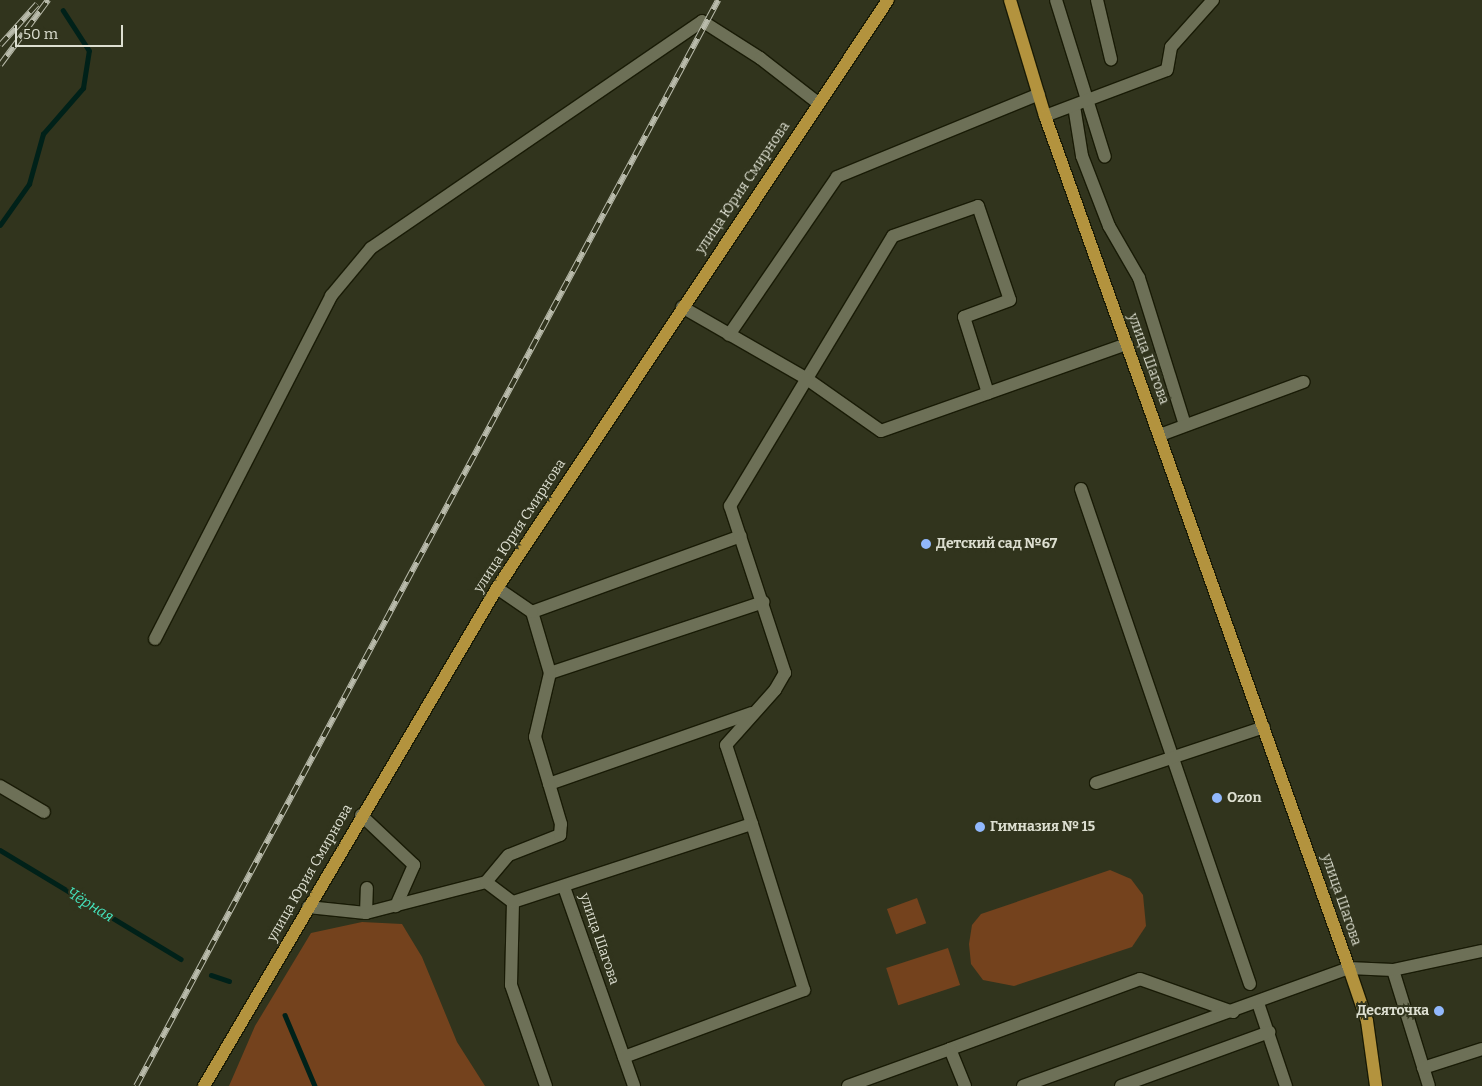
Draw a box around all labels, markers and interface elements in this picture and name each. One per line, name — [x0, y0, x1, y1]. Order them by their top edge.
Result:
scale bar — [18, 15, 125, 47]
text: 50 m — [23, 25, 58, 43]
street label: улица Юрия Смирнова — [692, 119, 794, 257]
street label: улица Шагова — [1124, 311, 1172, 407]
street label: улица Юрия Смирнова — [471, 456, 569, 596]
place label: Детский сад №67 — [936, 536, 1057, 552]
marker: Детский сад №67 — [920, 538, 932, 550]
place label: Ozon — [1227, 790, 1261, 806]
marker: Ozon — [1211, 792, 1223, 804]
street label: улица Юрия Смирнова — [264, 801, 356, 945]
place label: Гимназия № 15 — [990, 819, 1095, 835]
marker: Гимназия № 15 — [974, 821, 986, 833]
street label: улица Шагова — [1317, 852, 1365, 948]
water label: Чёрная — [63, 884, 117, 926]
street label: улица Шагова — [575, 891, 623, 987]
place label: Десяточка — [1356, 1003, 1429, 1019]
marker: Десяточка — [1433, 1005, 1445, 1017]

